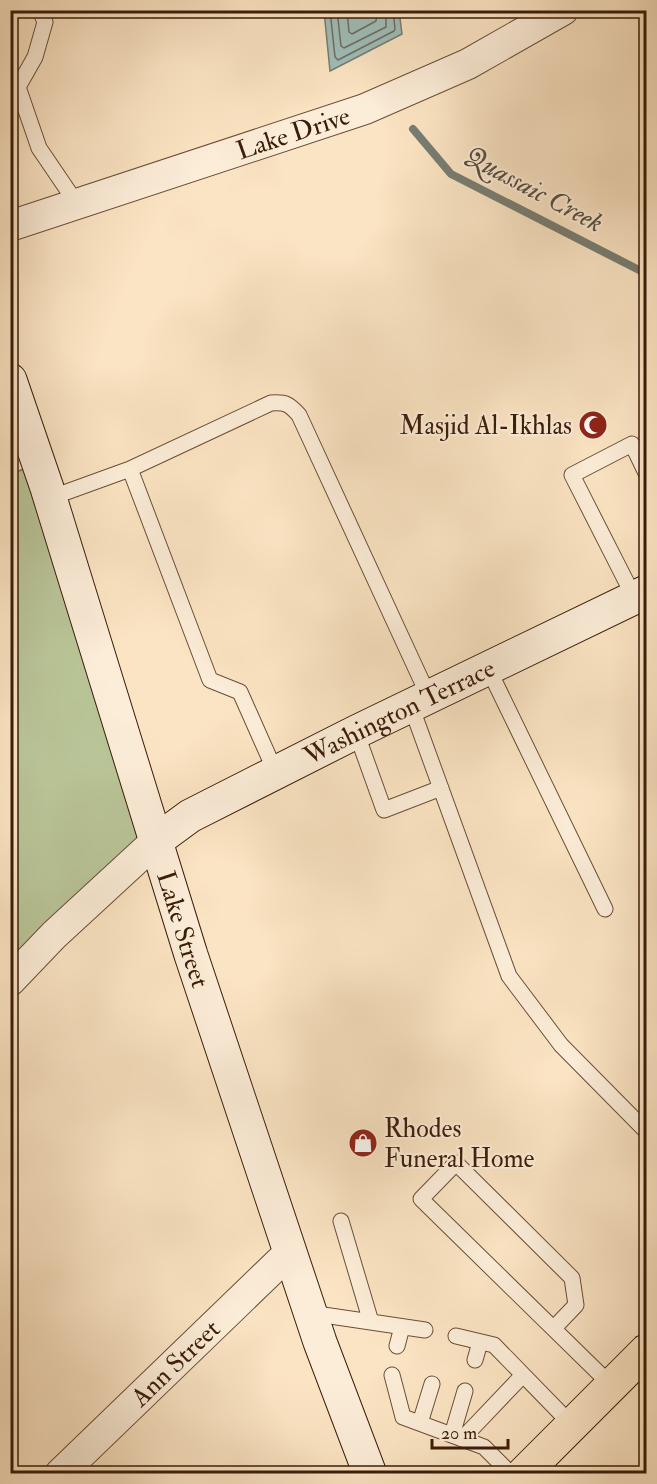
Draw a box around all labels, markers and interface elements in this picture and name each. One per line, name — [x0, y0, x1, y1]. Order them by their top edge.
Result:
street label: Lake Drive — [233, 100, 354, 167]
water label: Quassaic Creek — [458, 139, 609, 241]
mosque icon: Masjid Al-Ikhlas — [577, 409, 609, 441]
place label: Masjid Al-Ikhlas — [399, 410, 572, 442]
street label: Washington Terrace — [298, 652, 500, 773]
street label: Lake Street — [149, 867, 216, 992]
place label: Rhodes Funeral Home — [384, 1113, 534, 1175]
shop icon: Rhodes Funeral Home — [347, 1127, 379, 1159]
street label: Ann Street — [124, 1313, 227, 1415]
scale bar — [432, 1412, 508, 1450]
text: 20 m — [441, 1422, 477, 1445]

